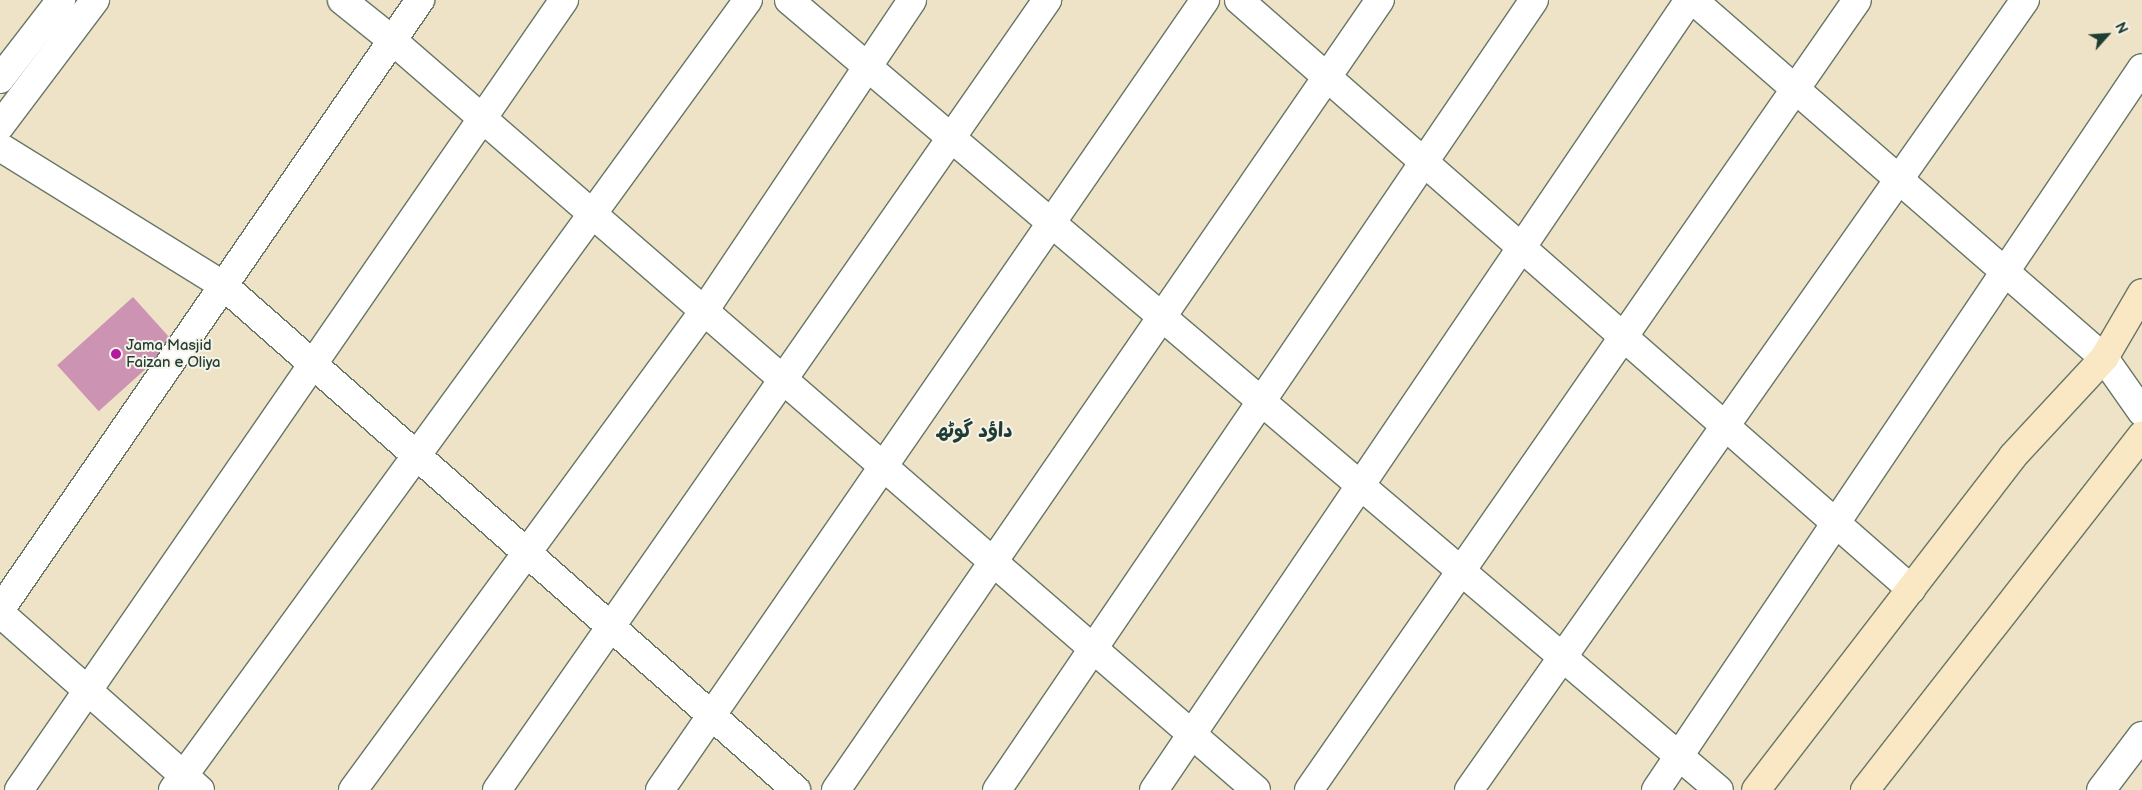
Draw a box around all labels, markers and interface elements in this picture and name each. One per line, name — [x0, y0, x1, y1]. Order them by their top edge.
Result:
north arrow — [2082, 10, 2132, 60]
text: N — [2111, 20, 2131, 37]
place label: Jama Masjid Faizan e Oliya — [126, 336, 221, 371]
marker: Jama Masjid Faizan e Oliya — [110, 348, 122, 360]
district label: داؤد گوٹھ — [936, 419, 1012, 443]

